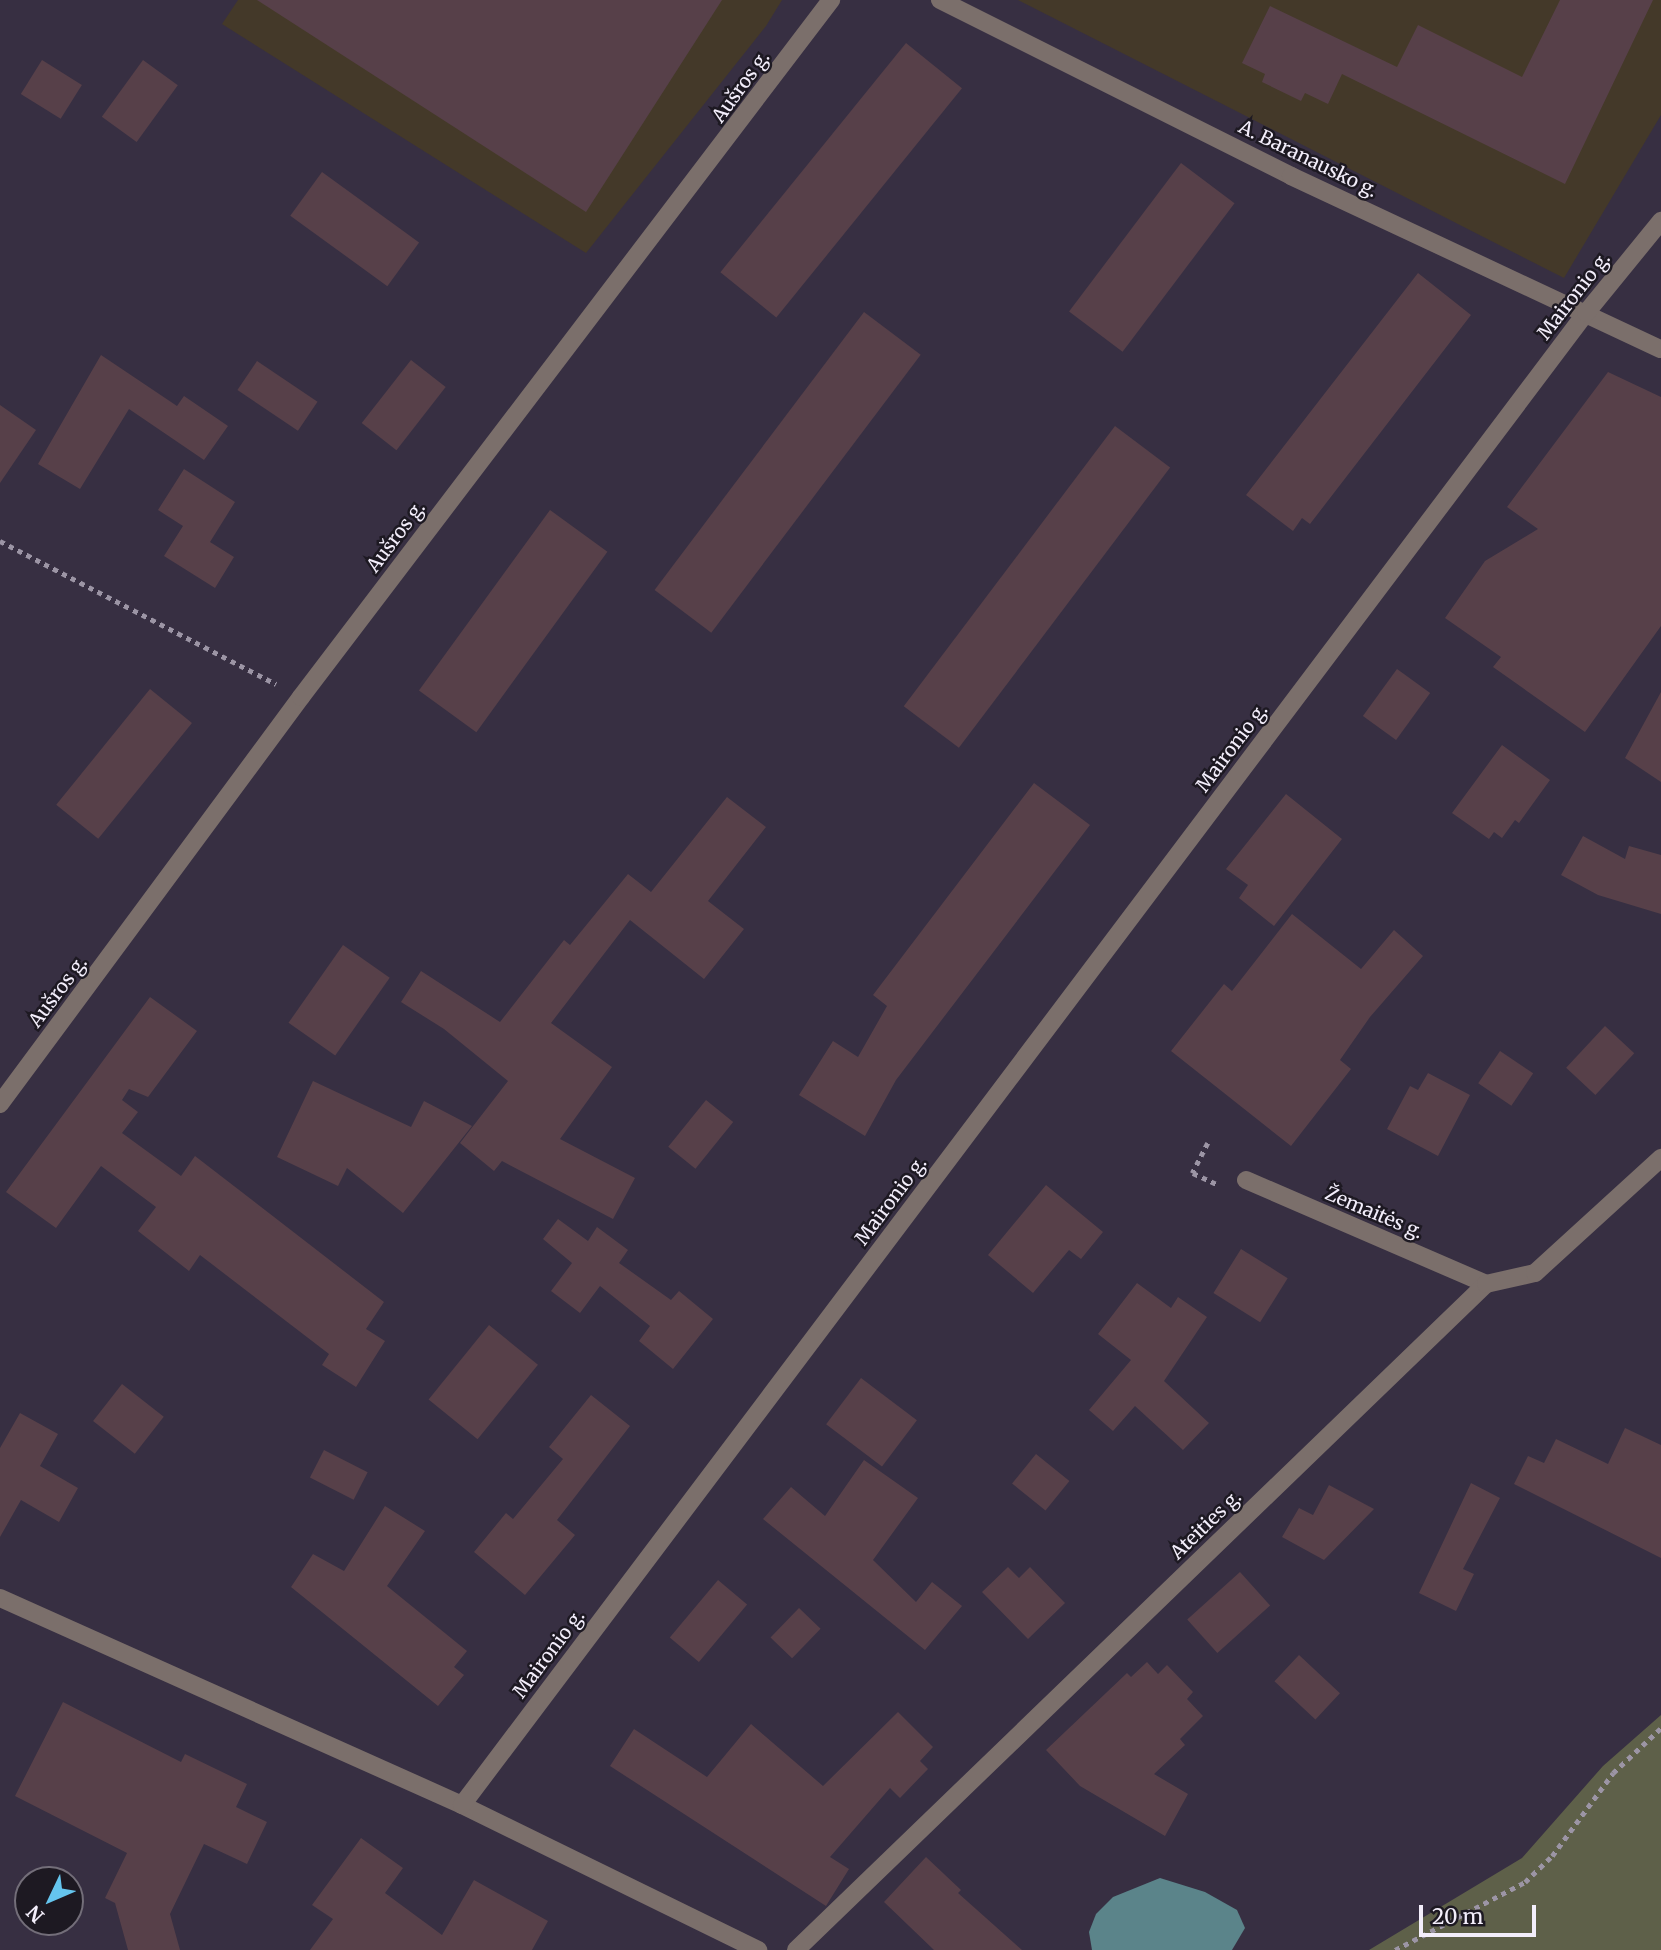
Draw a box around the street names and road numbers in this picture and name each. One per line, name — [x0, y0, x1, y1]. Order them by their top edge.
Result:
street label: Aušros g. — [707, 47, 775, 127]
street label: A. Baranausko g. — [1235, 116, 1381, 202]
street label: Maironio g. — [1533, 248, 1615, 344]
street label: Aušros g. — [362, 497, 430, 577]
street label: Maironio g. — [1191, 699, 1273, 797]
street label: Aušros g. — [24, 952, 92, 1032]
street label: Maironio g. — [850, 1152, 932, 1250]
street label: Žemaitės g. — [1322, 1182, 1426, 1244]
street label: Ateities g. — [1166, 1486, 1246, 1564]
street label: Maironio g. — [508, 1605, 590, 1703]

